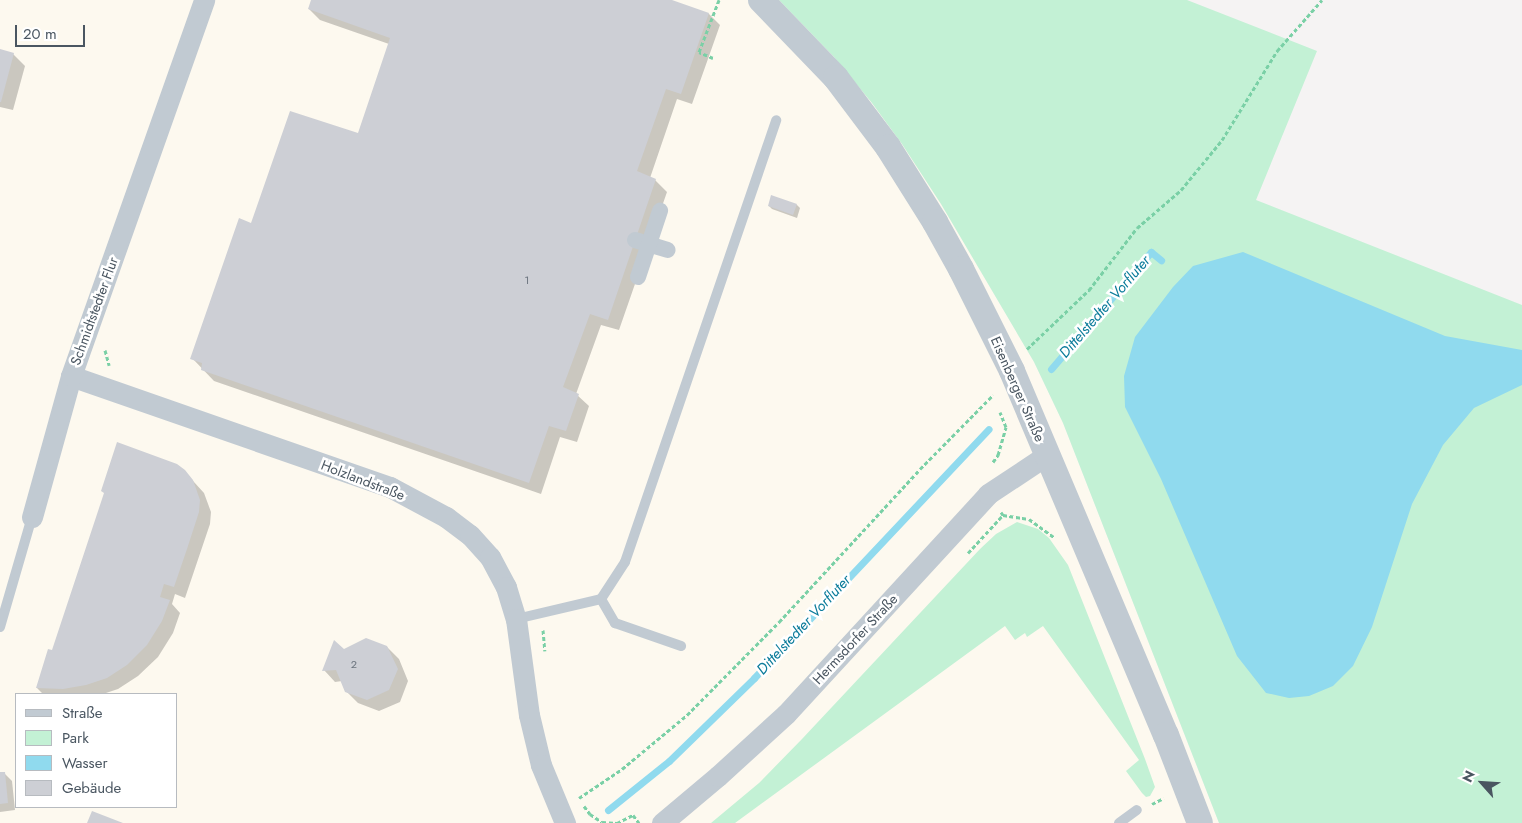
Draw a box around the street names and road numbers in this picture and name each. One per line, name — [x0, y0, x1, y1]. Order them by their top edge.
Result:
street label: Schmidtstedter Flur — [67, 255, 121, 367]
street label: Eisenberger Straße — [987, 334, 1049, 444]
street label: Holzlandstraße — [319, 456, 407, 504]
street label: Hermsdorfer Straße — [809, 591, 901, 687]

